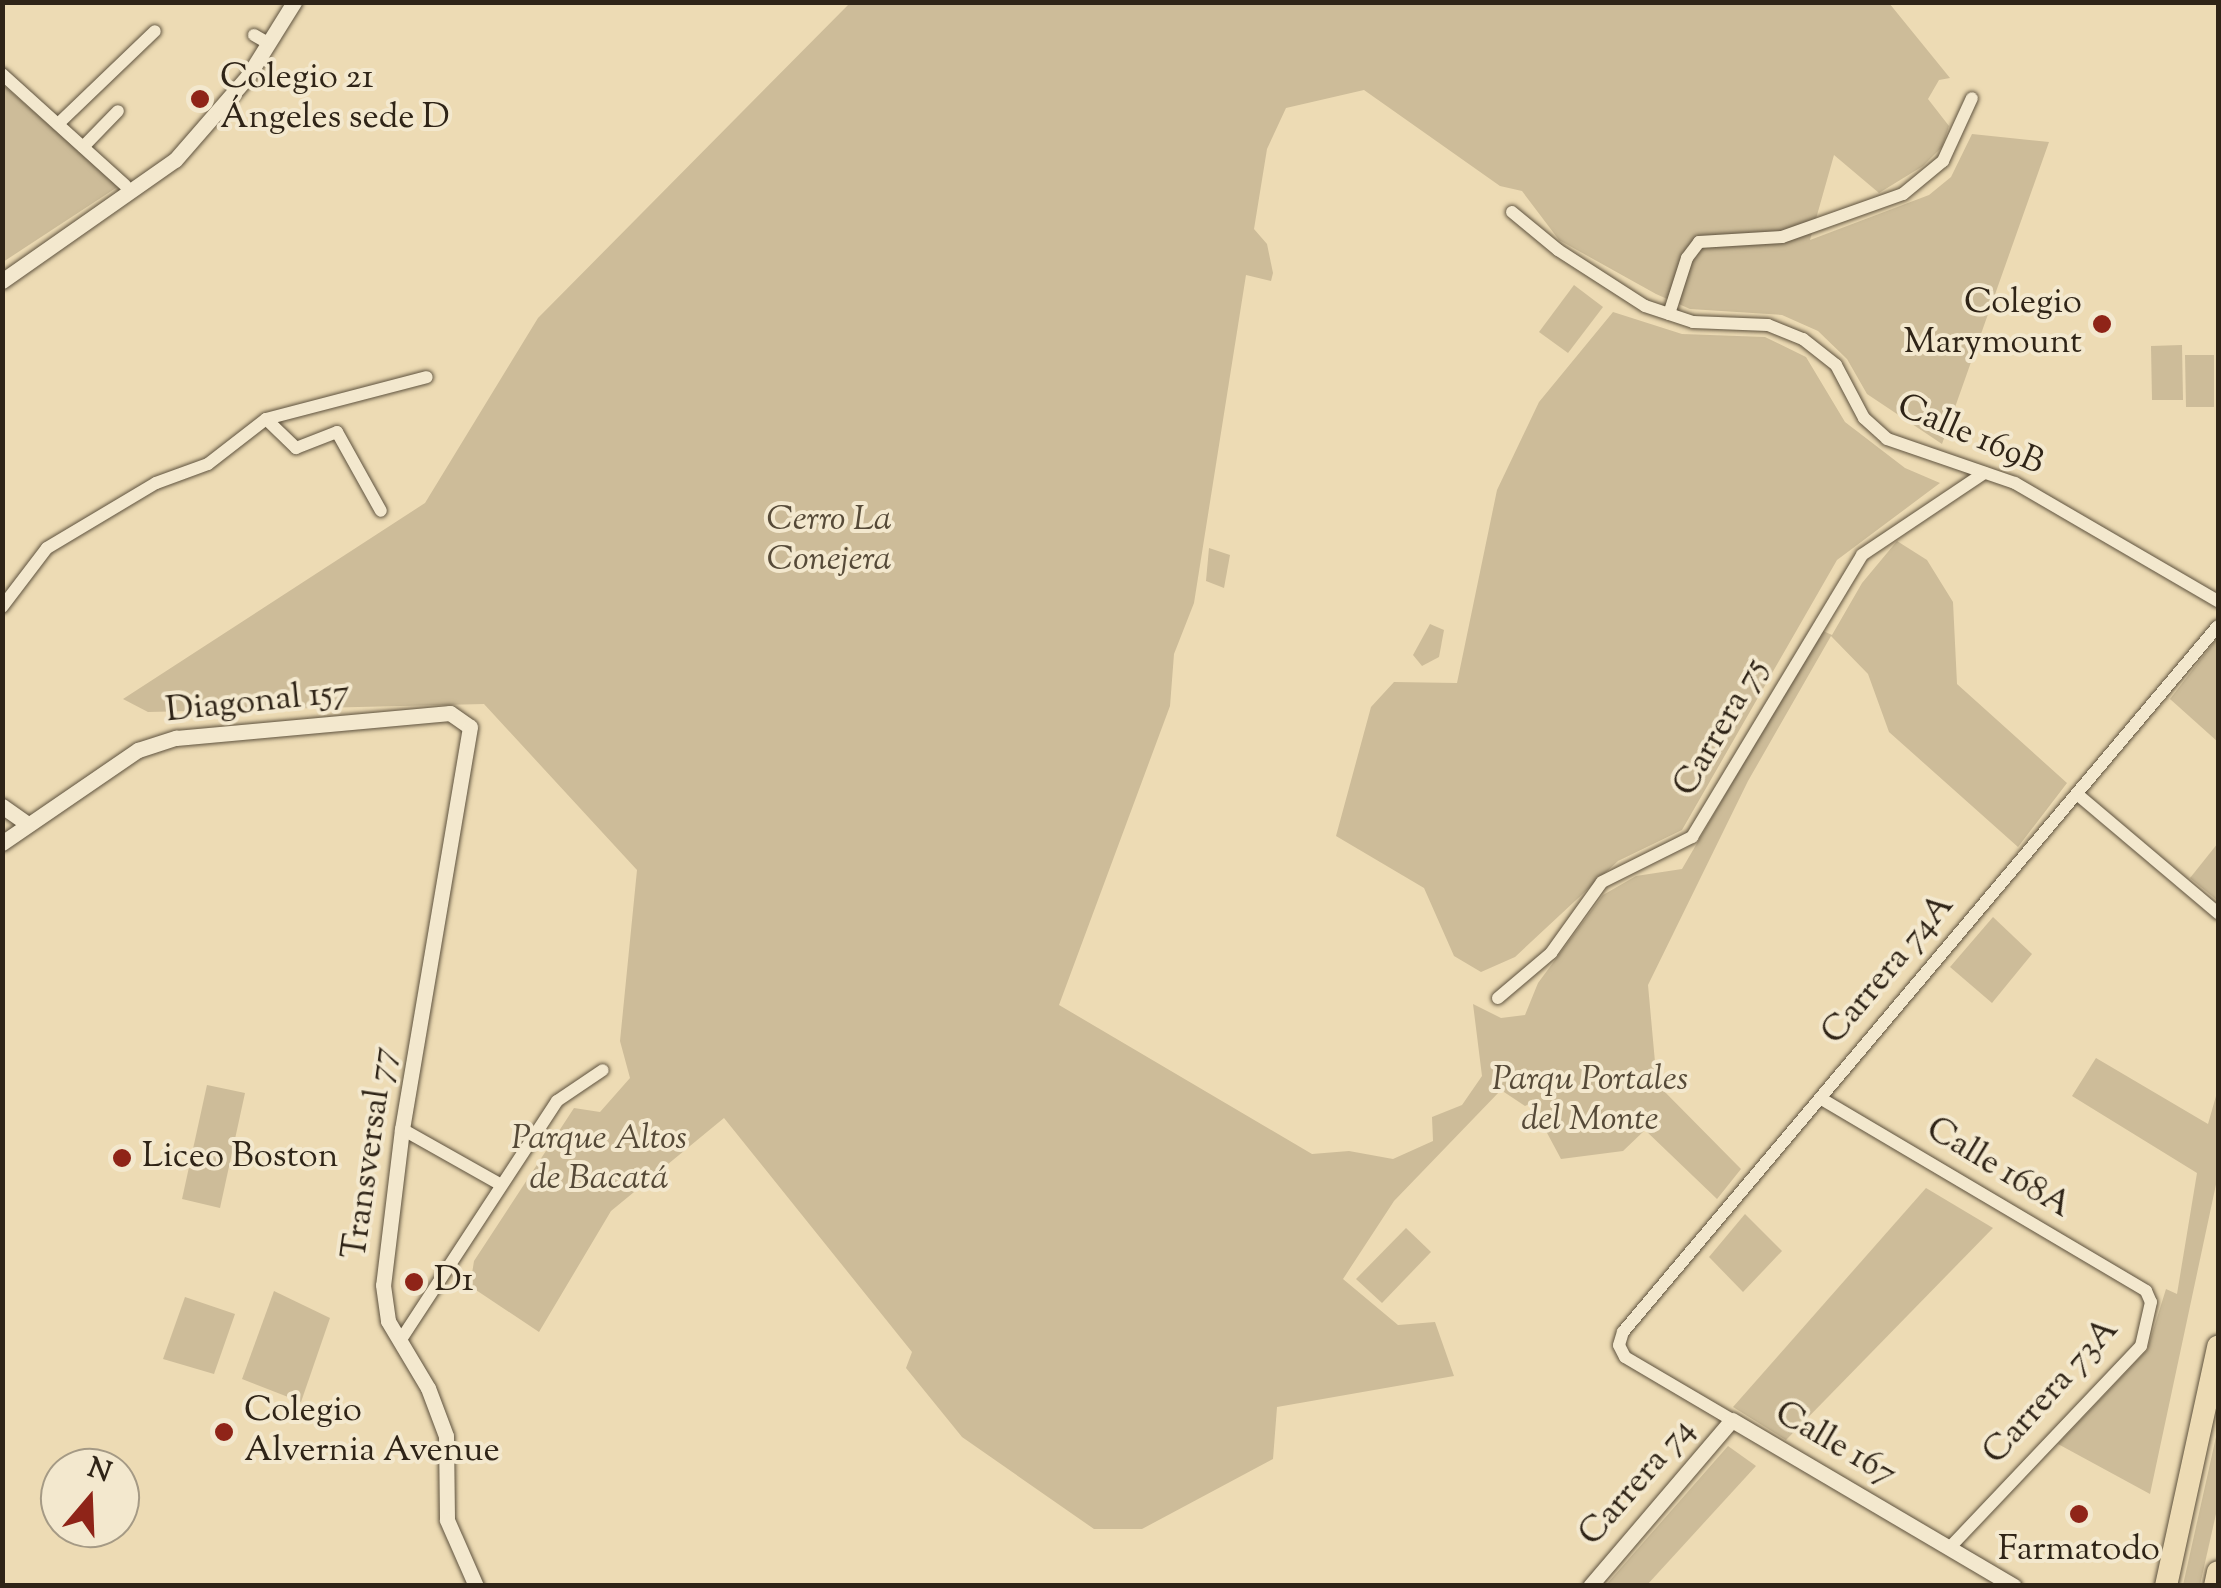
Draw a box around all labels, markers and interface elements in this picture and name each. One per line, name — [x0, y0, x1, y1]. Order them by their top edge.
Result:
place label: Colegio 21 Ángeles sede D — [220, 58, 450, 140]
marker: Colegio 21 Ángeles sede D — [189, 88, 211, 110]
place label: Colegio Marymount — [1903, 283, 2082, 365]
marker: Colegio Marymount — [2091, 313, 2113, 335]
street label: Calle 169B — [1890, 386, 2050, 486]
park label: Cerro La Conejera — [766, 500, 892, 582]
street label: Carrera 75 — [1666, 652, 1778, 804]
street label: Diagonal 157 — [164, 672, 352, 734]
street label: Carrera 74A — [1814, 886, 1964, 1054]
street label: Transversal 77 — [335, 1044, 407, 1262]
park label: Parqu Portales del Monte — [1492, 1060, 1688, 1142]
street label: Calle 168A — [1918, 1109, 2078, 1229]
park label: Parque Altos de Bacatá — [511, 1119, 687, 1201]
place label: Liceo Boston — [142, 1137, 338, 1179]
marker: Liceo Boston — [111, 1147, 133, 1169]
place label: D1 — [434, 1261, 474, 1303]
marker: D1 — [403, 1271, 425, 1293]
street label: Carrera 73A — [1975, 1310, 2129, 1474]
place label: Colegio Alvernia Avenue — [244, 1391, 500, 1473]
street label: Calle 167 — [1767, 1393, 1903, 1497]
street label: Carrera 74 — [1571, 1411, 1705, 1555]
marker: Colegio Alvernia Avenue — [213, 1421, 235, 1443]
north arrow — [40, 1448, 140, 1548]
text: N — [82, 1449, 116, 1494]
marker: Farmatodo — [2068, 1503, 2090, 1525]
place label: Farmatodo — [1998, 1530, 2160, 1572]

